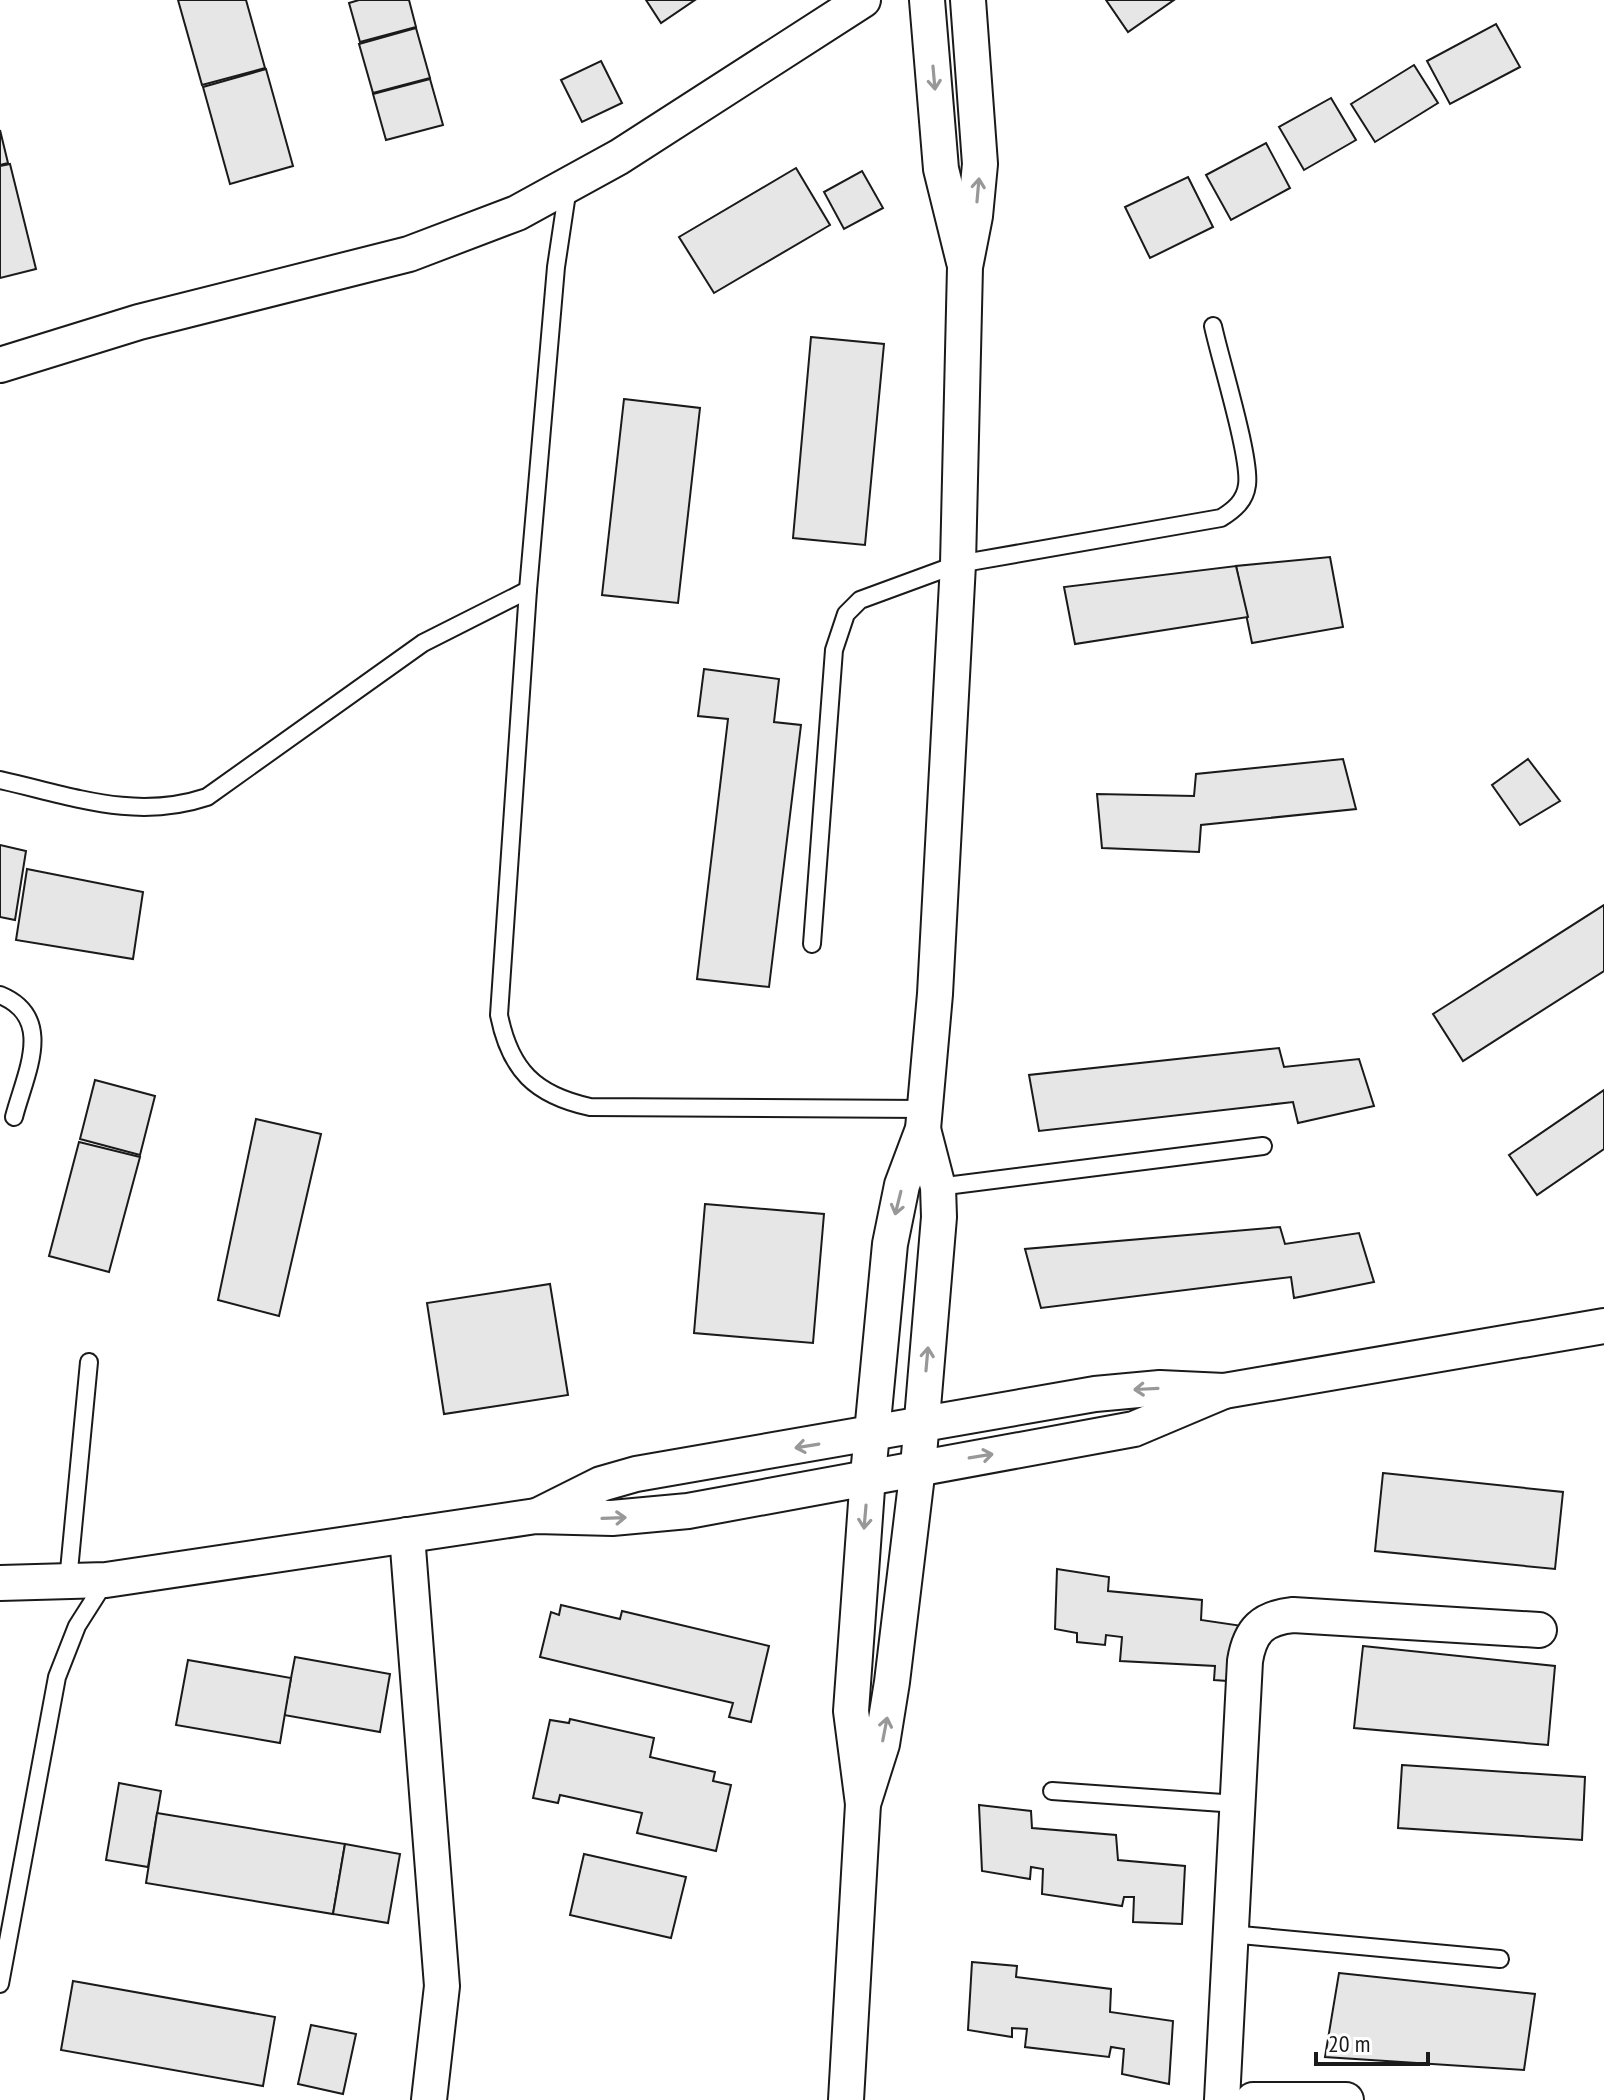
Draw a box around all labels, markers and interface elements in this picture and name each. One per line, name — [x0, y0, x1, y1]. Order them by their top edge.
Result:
one-way arrow — [927, 64, 942, 91]
one-way arrow — [971, 177, 986, 204]
one-way arrow — [889, 1190, 904, 1215]
one-way arrow — [920, 1346, 935, 1373]
one-way arrow — [1133, 1382, 1160, 1397]
one-way arrow — [795, 1439, 821, 1454]
one-way arrow — [967, 1448, 993, 1463]
one-way arrow — [857, 1503, 872, 1530]
one-way arrow — [600, 1510, 627, 1525]
one-way arrow — [878, 1716, 893, 1742]
scale bar — [1316, 2016, 1428, 2066]
text: 20 m — [1328, 2028, 1370, 2059]

